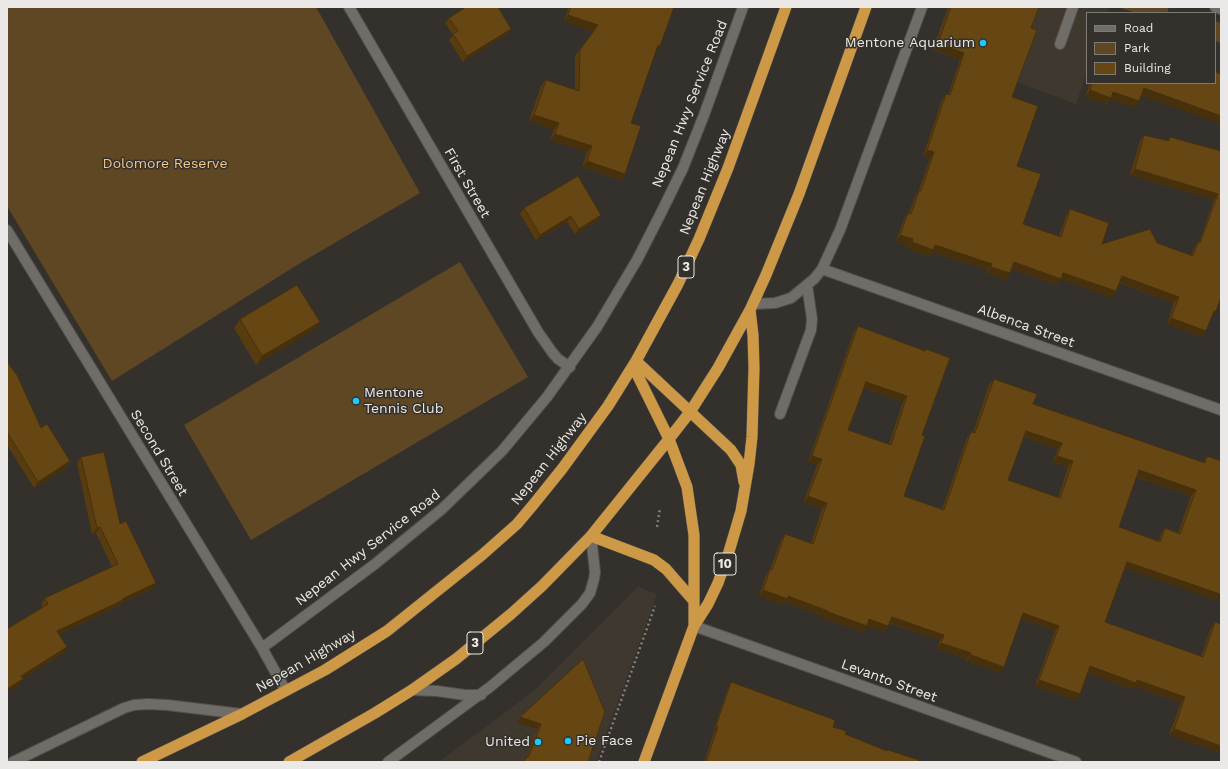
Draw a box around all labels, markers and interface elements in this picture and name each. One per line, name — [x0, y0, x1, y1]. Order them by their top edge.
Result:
legend — [1086, 12, 1216, 84]
street label: Nepean Hwy Service Road — [649, 18, 731, 190]
text: Road — [1124, 21, 1153, 35]
place label: Mentone Aquarium — [845, 35, 975, 51]
marker: Mentone Aquarium — [978, 38, 988, 48]
text: Park — [1124, 41, 1150, 55]
text: Building — [1124, 61, 1171, 75]
street label: Nepean Highway — [676, 127, 734, 237]
street label: First Street — [440, 145, 494, 221]
park label: Dolomore Reserve — [103, 156, 227, 172]
road number: 3 — [678, 256, 694, 278]
street label: Albenca Street — [975, 301, 1077, 351]
place label: Mentone Tennis Club — [364, 385, 444, 418]
marker: Mentone Tennis Club — [351, 396, 361, 406]
street label: Second Street — [127, 407, 191, 499]
street label: Nepean Highway — [508, 409, 590, 509]
street label: Nepean Hwy Service Road — [292, 486, 444, 610]
road number: 10 — [714, 553, 736, 575]
street label: Nepean Highway — [253, 626, 359, 696]
road number: 3 — [467, 632, 483, 654]
street label: Levanto Street — [839, 656, 939, 706]
place label: Pie Face — [576, 733, 633, 749]
place label: United — [485, 734, 530, 750]
marker: Pie Face — [563, 736, 573, 746]
marker: United — [533, 737, 543, 747]

